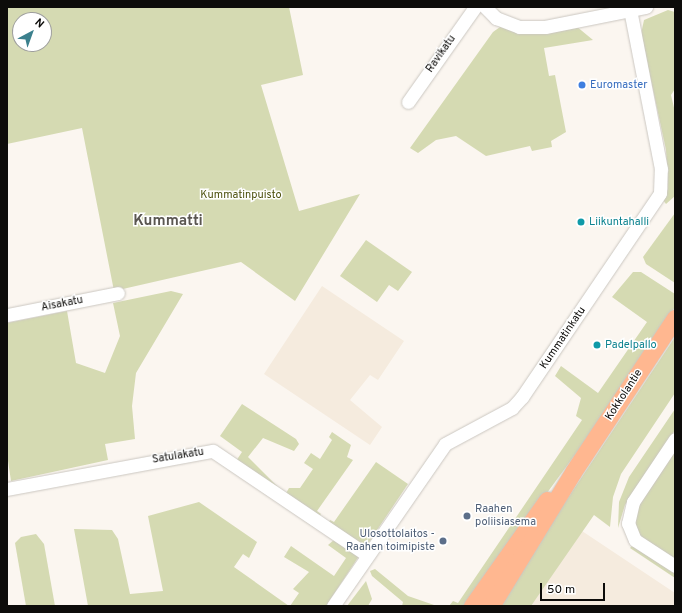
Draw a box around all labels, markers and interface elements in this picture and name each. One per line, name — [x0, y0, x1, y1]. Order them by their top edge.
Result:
north arrow — [12, 12, 52, 52]
text: N — [32, 16, 47, 32]
street label: Ravikatu — [423, 33, 459, 75]
place label: Euromaster — [590, 78, 648, 92]
marker: Euromaster — [577, 80, 587, 90]
park label: Kummatinpuisto — [200, 188, 282, 202]
district label: Kummatti — [133, 213, 203, 231]
place label: Liikuntahalli — [589, 215, 649, 229]
marker: Liikuntahalli — [576, 217, 586, 227]
street label: Aisakatu — [40, 293, 84, 315]
street label: Kummatinkatu — [537, 304, 589, 372]
place label: Padelpallo — [605, 338, 657, 352]
marker: Padelpallo — [592, 340, 602, 350]
street label: Kokkolantie — [603, 367, 645, 423]
street label: Satulakatu — [151, 445, 205, 467]
place label: Raahen poliisiasema — [475, 503, 536, 529]
marker: Raahen poliisiasema — [462, 511, 472, 521]
place label: Ulosottolaitos - Raahen toimipiste — [346, 528, 435, 554]
marker: Ulosottolaitos - Raahen toimipiste — [438, 536, 448, 546]
scale bar — [542, 575, 607, 601]
text: 50 m — [547, 582, 575, 598]

